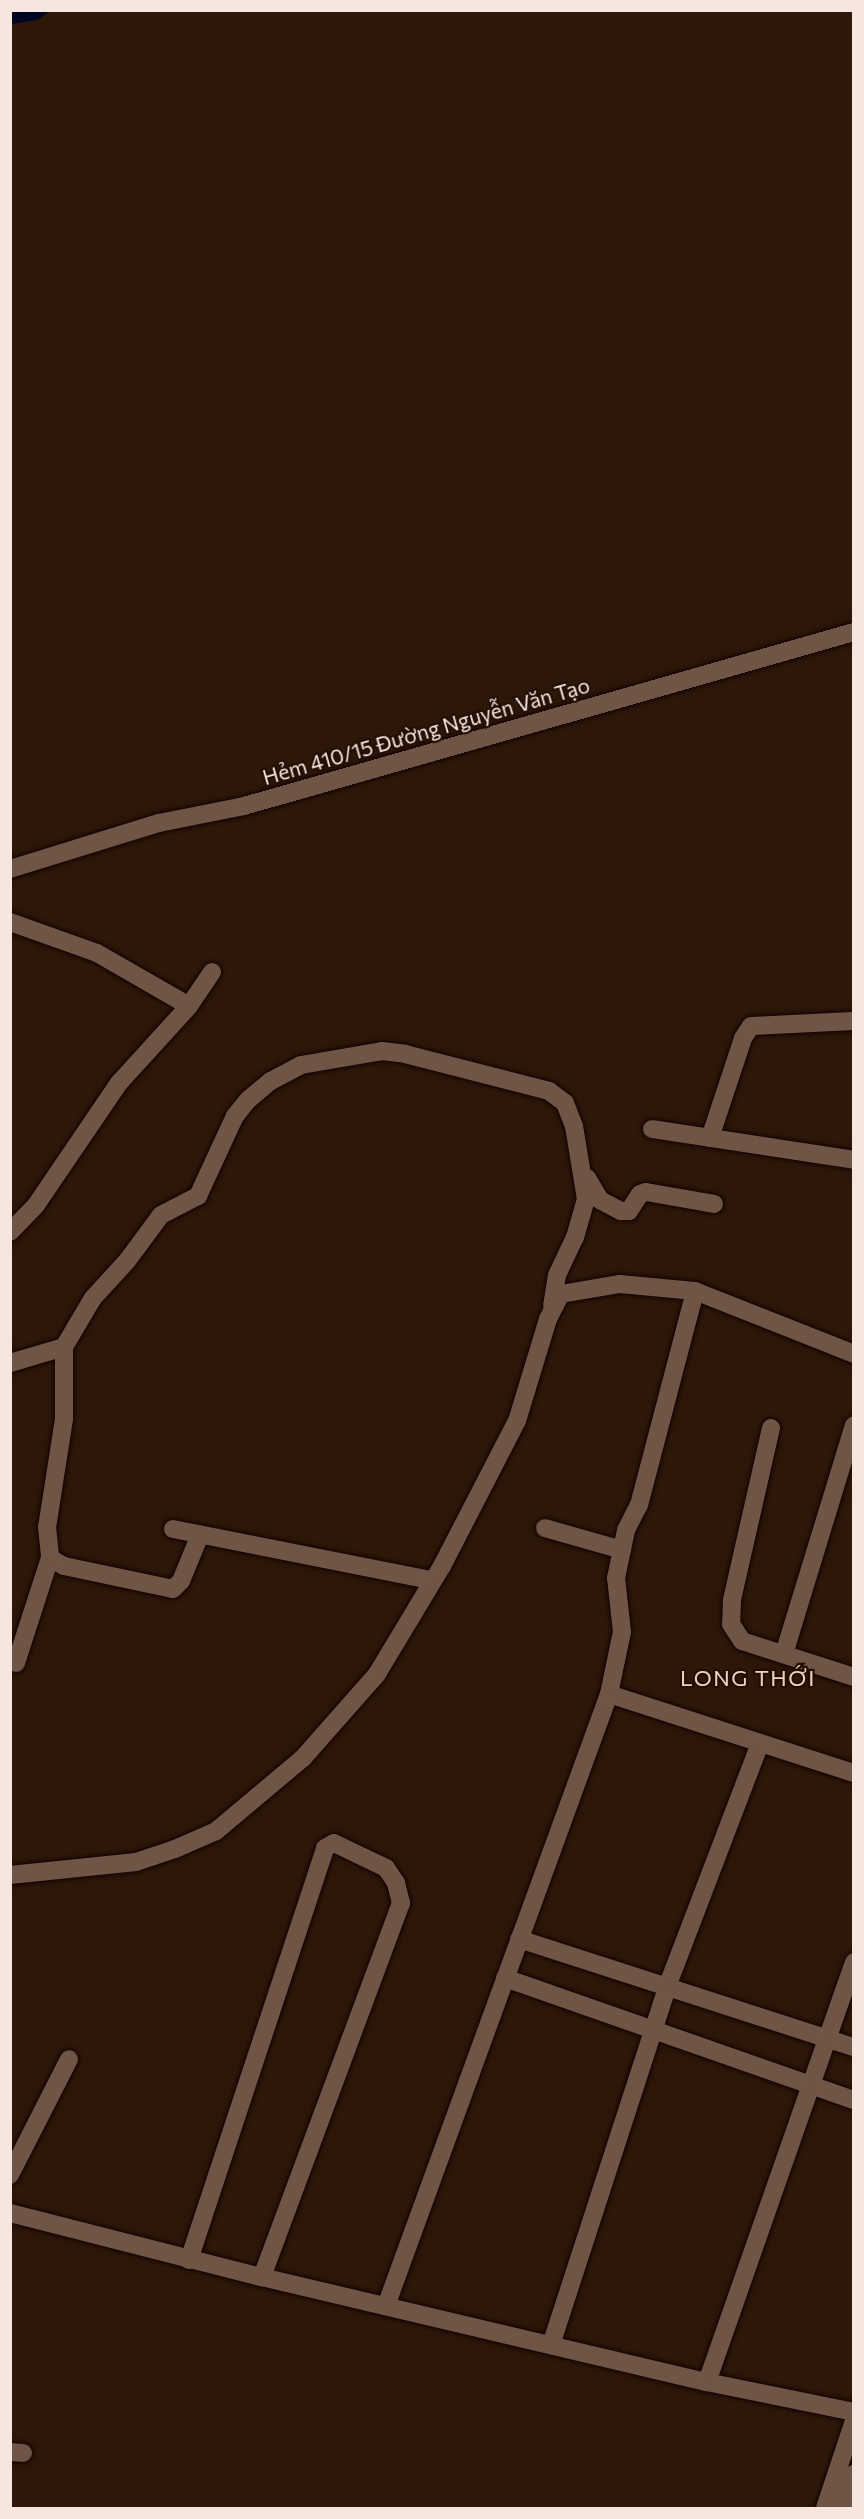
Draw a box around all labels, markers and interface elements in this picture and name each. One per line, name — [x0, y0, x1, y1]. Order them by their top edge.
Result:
street label: Hẻm 410/15 Đường Nguyễn Văn Tạo — [260, 672, 592, 790]
district label: LONG THỚI — [680, 1665, 816, 1691]

